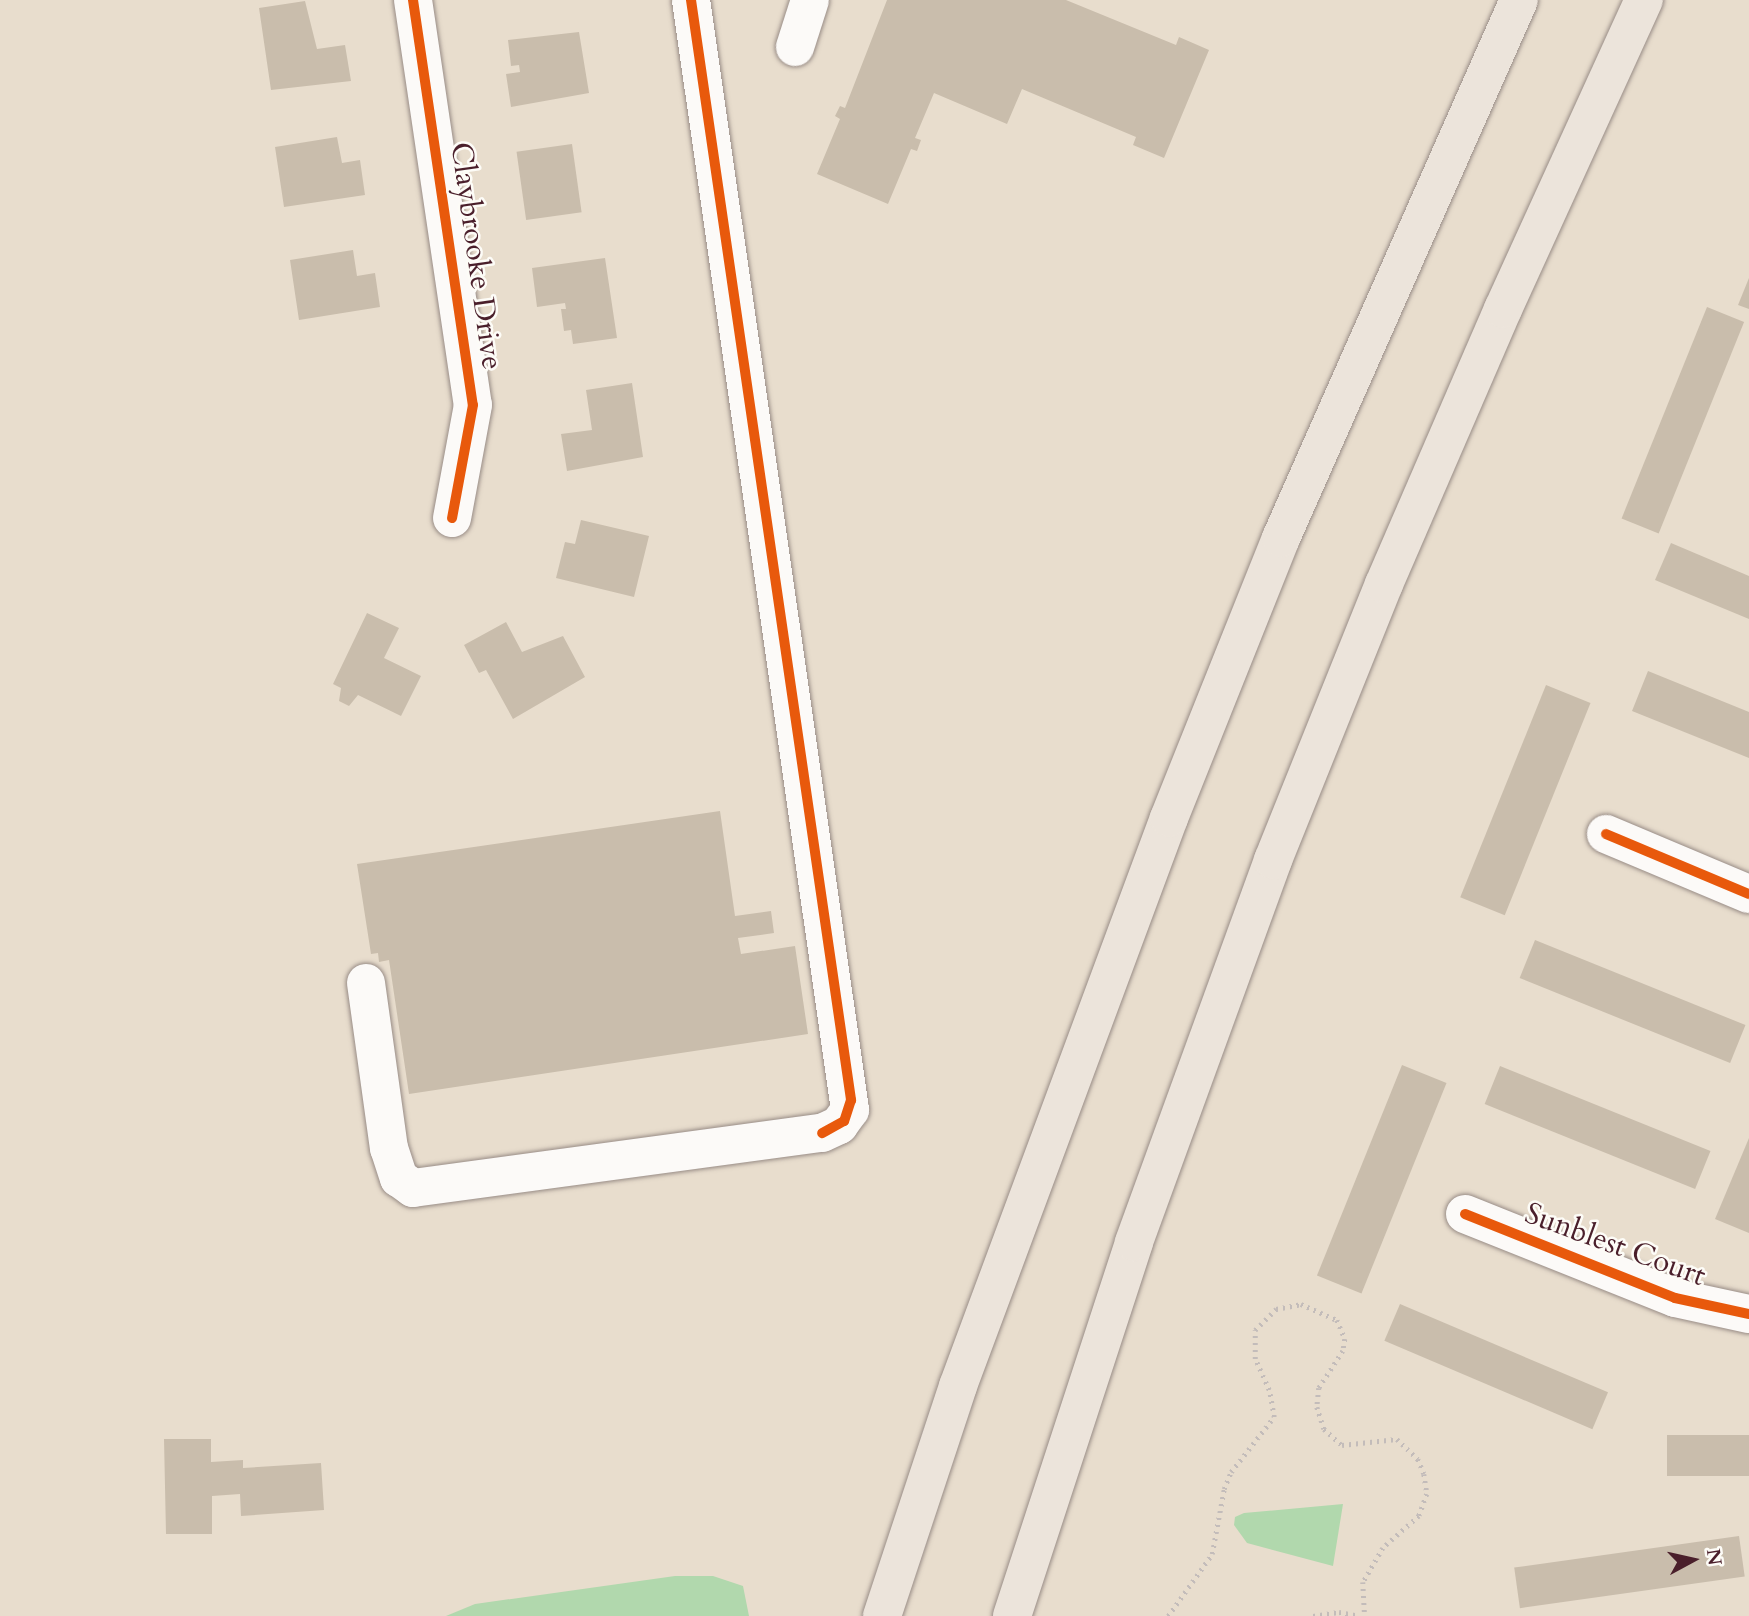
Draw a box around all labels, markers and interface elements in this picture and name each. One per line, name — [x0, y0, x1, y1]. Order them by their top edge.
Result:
street label: Claybrooke Drive — [442, 140, 510, 372]
street label: Sunblest Court — [1520, 1196, 1710, 1294]
north arrow — [1658, 1525, 1728, 1595]
text: N — [1700, 1547, 1728, 1567]

